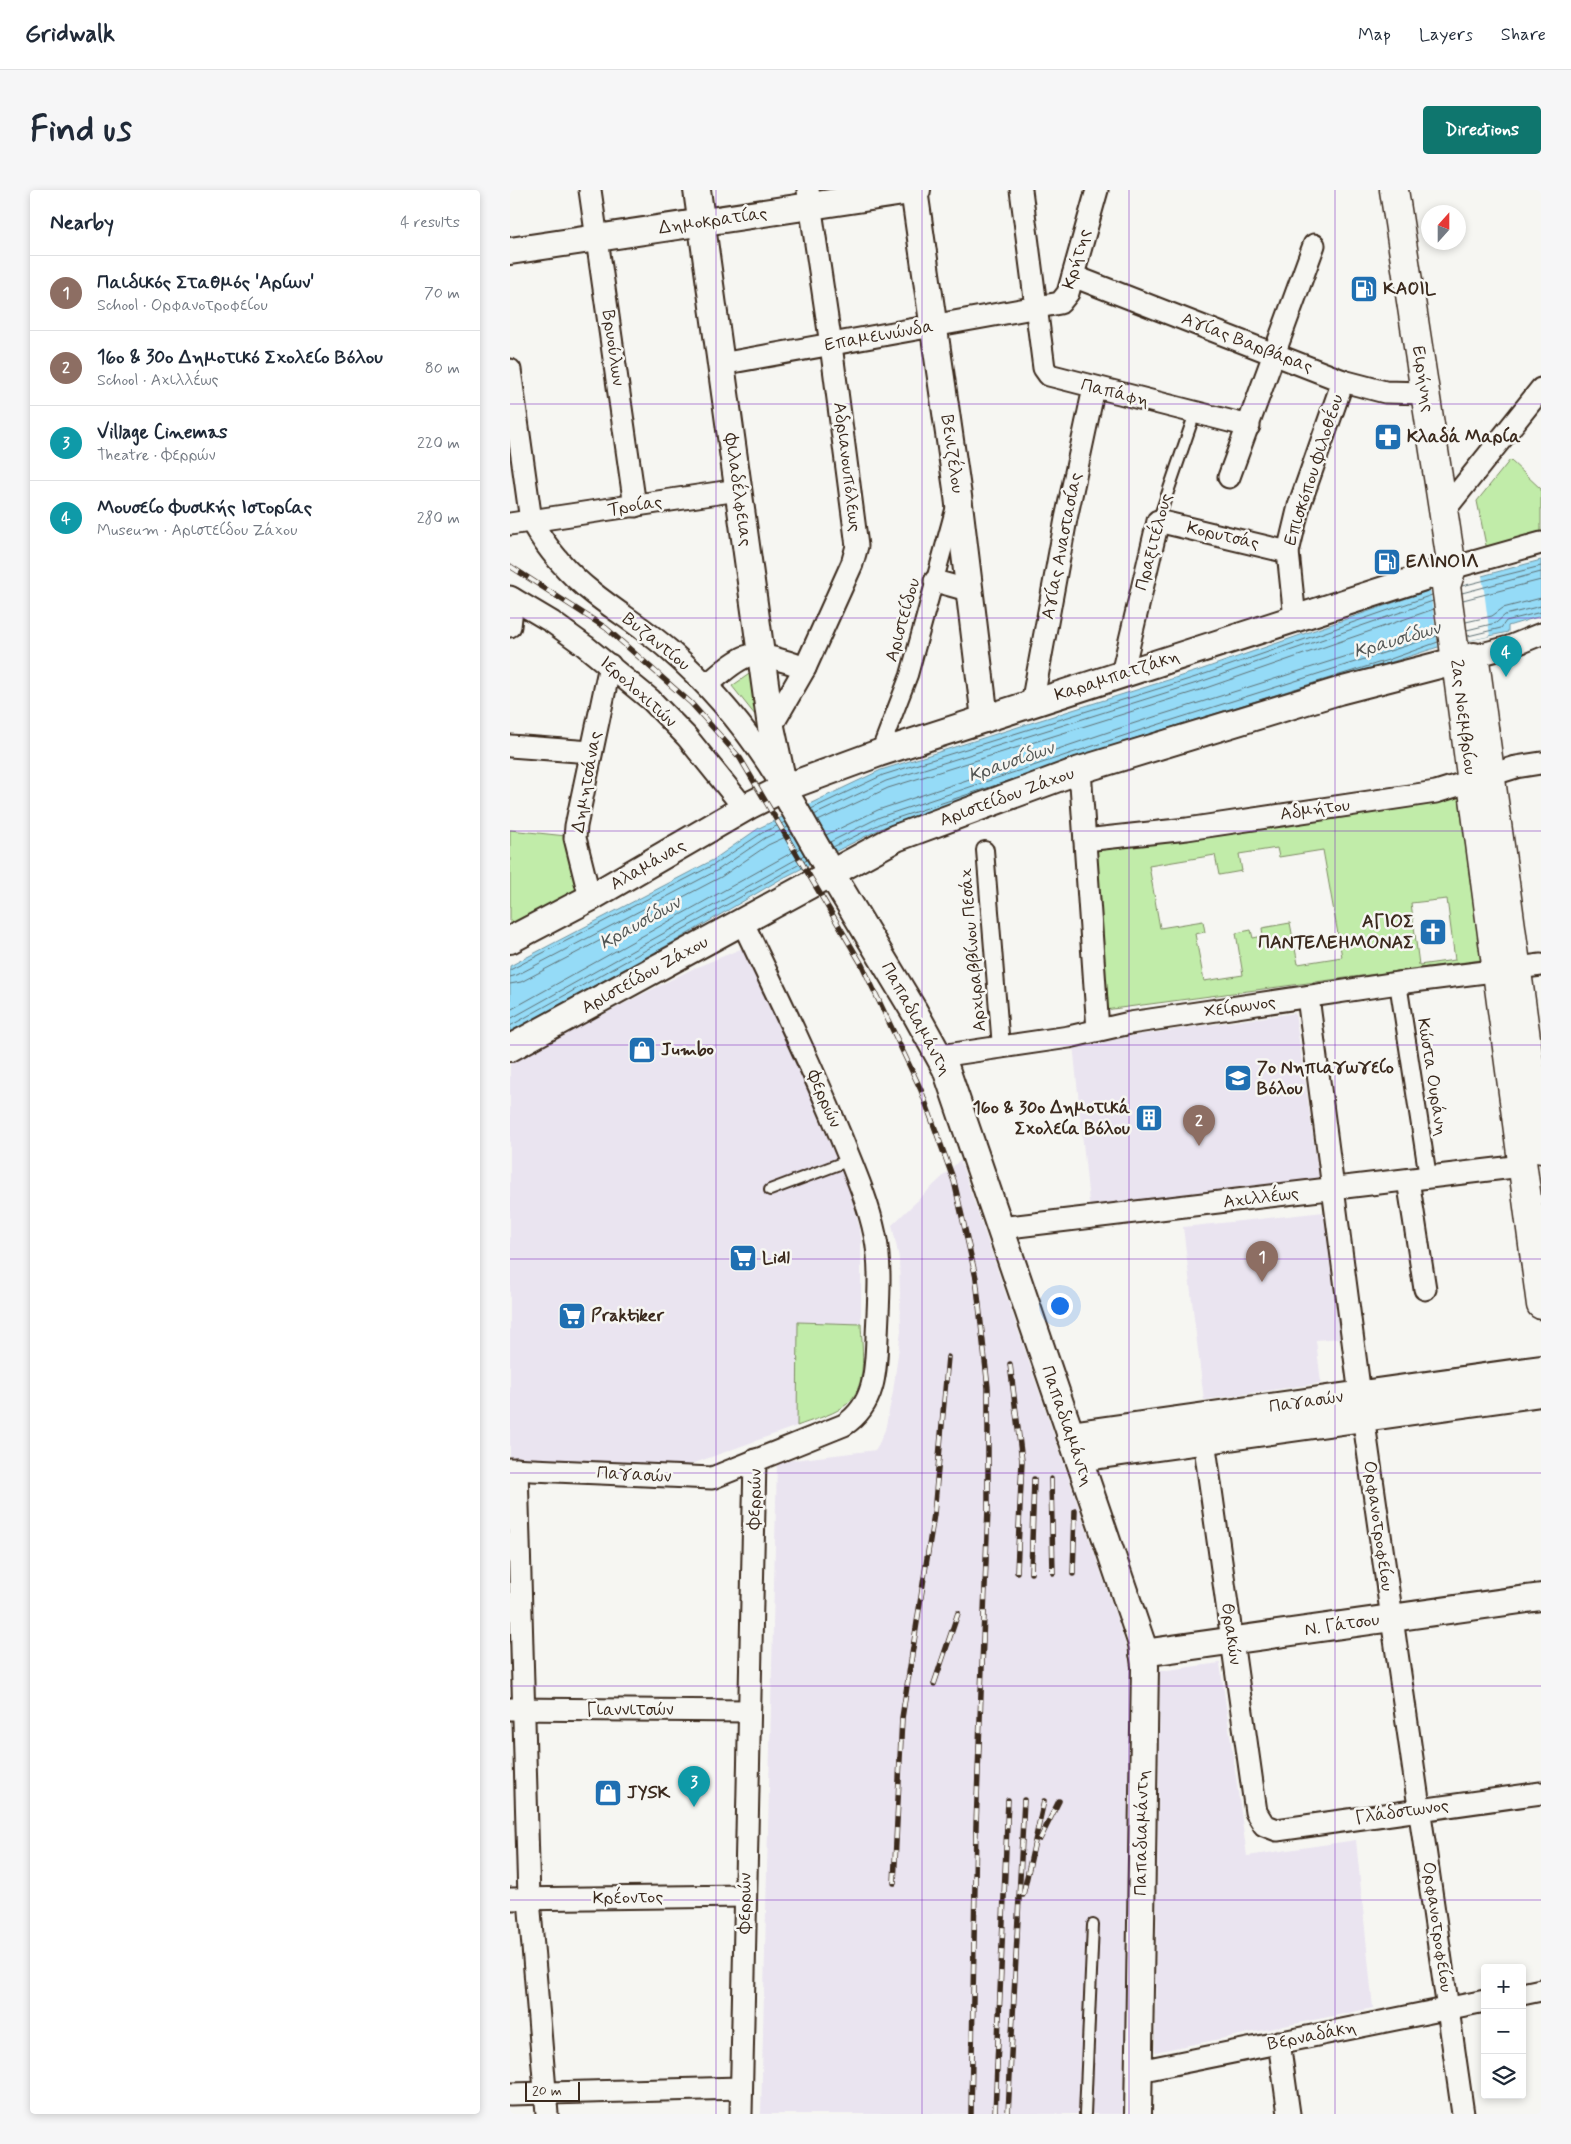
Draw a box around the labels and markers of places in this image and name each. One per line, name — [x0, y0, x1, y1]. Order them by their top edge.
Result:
fuel station icon: KAOIL — [1349, 274, 1379, 304]
place label: KAOIL — [1383, 277, 1437, 301]
pharmacy icon: Κλαδά Μαρία — [1373, 422, 1403, 452]
place label: Κλαδά Μαρία — [1407, 425, 1521, 449]
fuel station icon: ΕΛΙΝΟΙΛ — [1372, 547, 1402, 577]
place label: ΕΛΙΝΟΙΛ — [1406, 550, 1478, 574]
pin: 4 — [1490, 636, 1522, 677]
place label: ΑΓΙΟΣ ΠΑΝΤΕΛΕΗΜΟΝΑΣ — [1258, 910, 1414, 955]
church icon: ΑΓΙΟΣ ΠΑΝΤΕΛΕΗΜΟΝΑΣ — [1418, 917, 1448, 947]
shop icon: Jumbo — [627, 1035, 657, 1065]
place label: Jumbo — [661, 1038, 714, 1062]
place label: 7ο Νηπιαγωγείο Βόλου — [1257, 1056, 1394, 1101]
school or university icon: 7ο Νηπιαγωγείο Βόλου — [1223, 1063, 1253, 1093]
place label: 16ο & 30ο Δημοτικά Σχολεία Βόλου — [973, 1096, 1131, 1141]
building icon: 16ο & 30ο Δημοτικά Σχολεία Βόλου — [1134, 1103, 1164, 1133]
pin: 2 — [1183, 1105, 1215, 1146]
pin: 1 — [1246, 1241, 1278, 1282]
supermarket icon: Lidl — [728, 1243, 758, 1273]
place label: Lidl — [762, 1246, 790, 1270]
supermarket icon: Praktiker — [557, 1301, 587, 1331]
place label: Praktiker — [591, 1304, 664, 1328]
pin: 3 — [678, 1766, 710, 1807]
shop icon: JYSK — [593, 1778, 623, 1808]
place label: JYSK — [627, 1781, 670, 1805]

